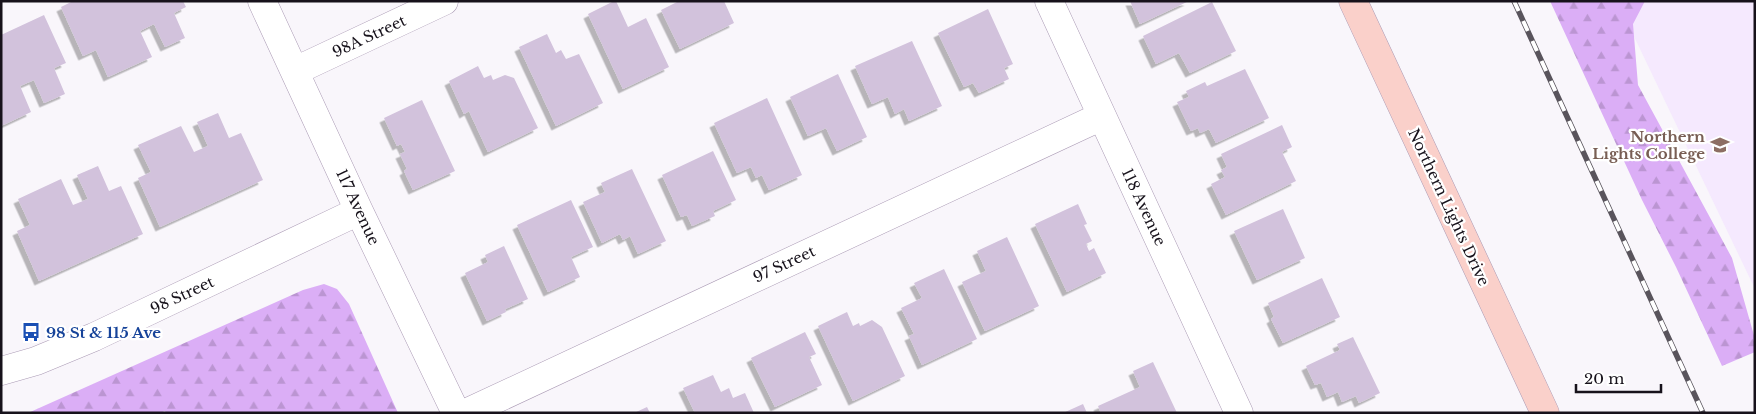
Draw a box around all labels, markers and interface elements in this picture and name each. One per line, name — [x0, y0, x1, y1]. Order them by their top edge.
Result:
street label: 98A Street — [329, 11, 409, 61]
street label: Northern Lights Drive — [1404, 125, 1494, 289]
place label: Northern Lights College — [1592, 127, 1705, 163]
school or university icon: Northern Lights College — [1709, 134, 1731, 156]
street label: 118 Avenue — [1118, 165, 1170, 249]
street label: 117 Avenue — [332, 166, 384, 248]
street label: 97 Street — [750, 241, 818, 287]
street label: 98 Street — [147, 272, 217, 318]
bus stop icon: 98 St & 115 Ave — [20, 321, 42, 343]
place label: 98 St & 115 Ave — [46, 323, 161, 342]
scale bar — [1576, 362, 1661, 394]
text: 20 m — [1584, 369, 1624, 388]

